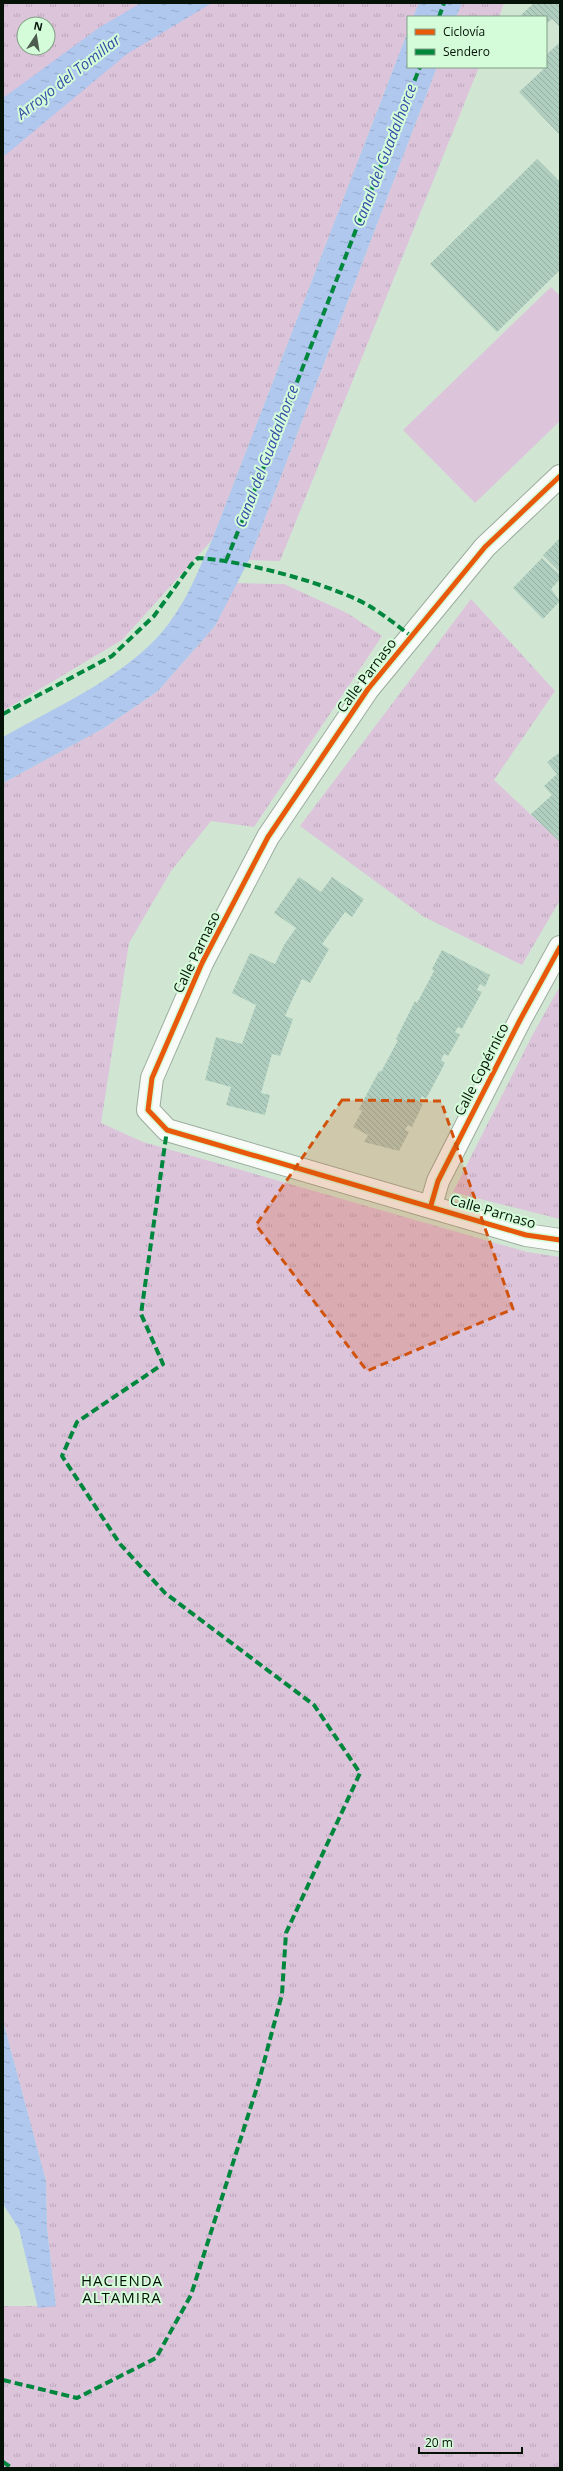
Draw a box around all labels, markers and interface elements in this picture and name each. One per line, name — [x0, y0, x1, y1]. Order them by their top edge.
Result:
north arrow — [16, 16, 56, 56]
legend — [407, 16, 547, 68]
text: N — [32, 17, 44, 34]
text: Ciclovía — [443, 23, 485, 40]
water label: Arroyo del Tomillar — [11, 29, 125, 123]
text: Sendero — [443, 43, 490, 60]
water label: Canal del Guadalhorce — [348, 80, 421, 229]
water label: Canal del Guadalhorce — [230, 381, 303, 530]
street label: Calle Parnaso — [332, 634, 400, 716]
street label: Calle Parnaso — [168, 908, 224, 996]
street label: Calle Copérnico — [449, 1019, 513, 1119]
street label: Calle Parnaso — [448, 1190, 538, 1232]
district label: HACIENDA ALTAMIRA — [81, 2270, 163, 2307]
scale bar — [419, 2429, 522, 2455]
text: 20 m — [425, 2434, 453, 2451]

